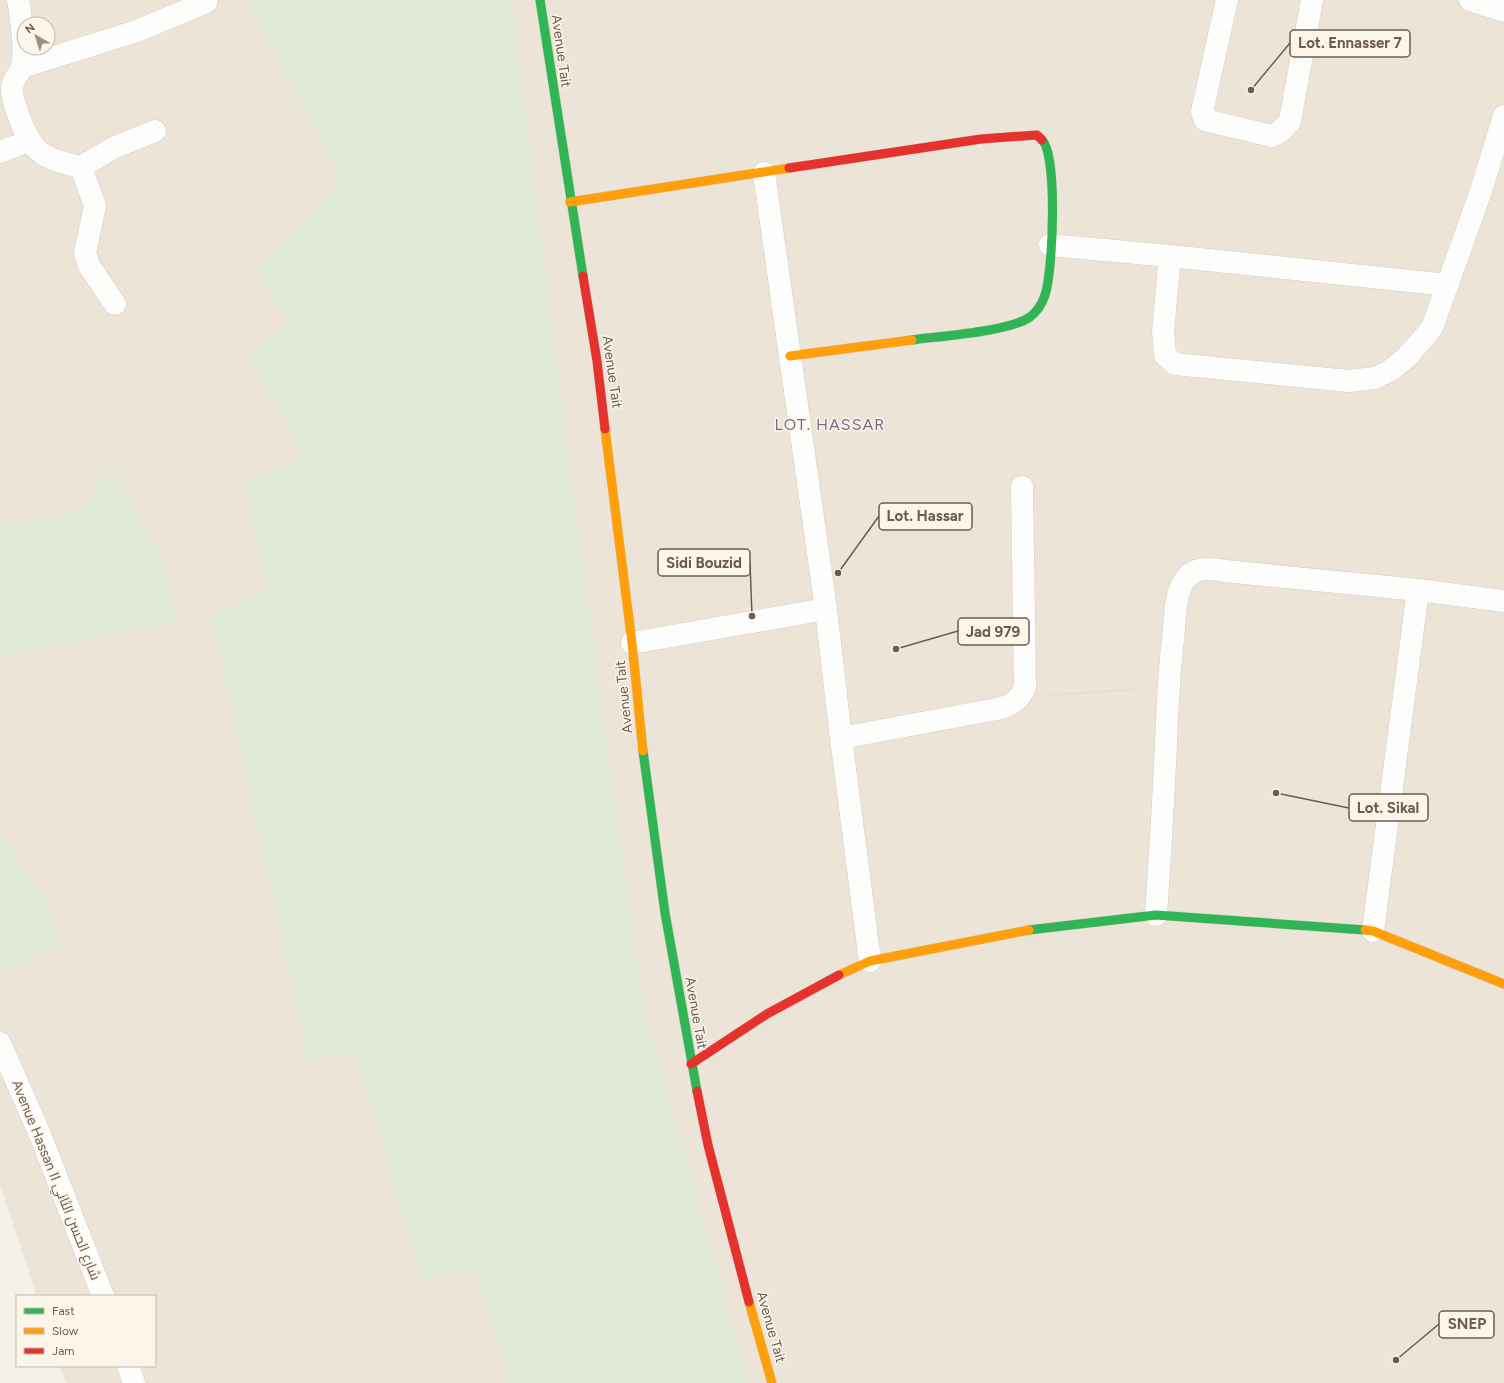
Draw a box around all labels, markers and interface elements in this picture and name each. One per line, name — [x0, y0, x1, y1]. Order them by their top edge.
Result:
street label: Avenue Tait — [547, 13, 575, 89]
north arrow — [16, 16, 56, 56]
text: N — [23, 21, 37, 36]
callout: Lot. Ennasser 7 — [1290, 30, 1410, 57]
text: Lot. Ennasser 7 — [1298, 34, 1402, 52]
street label: Avenue Tait — [598, 334, 626, 410]
district label: LOT. HASSAR — [775, 415, 885, 434]
callout: Lot. Hassar — [879, 503, 972, 530]
text: Lot. Hassar — [887, 507, 964, 525]
callout: Sidi Bouzid — [658, 549, 750, 576]
text: Sidi Bouzid — [666, 554, 742, 572]
callout: Jad 979 — [958, 618, 1029, 645]
text: Jad 979 — [966, 623, 1021, 641]
street label: Avenue Tait — [612, 660, 636, 734]
callout: Lot. Sikal — [1349, 794, 1428, 821]
text: Lot. Sikal — [1357, 799, 1419, 817]
street label: Avenue Tait — [681, 975, 711, 1051]
street label: Avenue Hassan II شارع الحسن الثاني — [5, 1077, 104, 1284]
street label: Avenue Tait — [753, 1289, 789, 1365]
legend — [16, 1295, 156, 1367]
text: Fast — [52, 1304, 75, 1318]
callout: SNEP — [1439, 1311, 1494, 1338]
text: SNEP — [1448, 1315, 1486, 1333]
text: Slow — [52, 1324, 79, 1338]
text: Jam — [52, 1344, 75, 1358]

